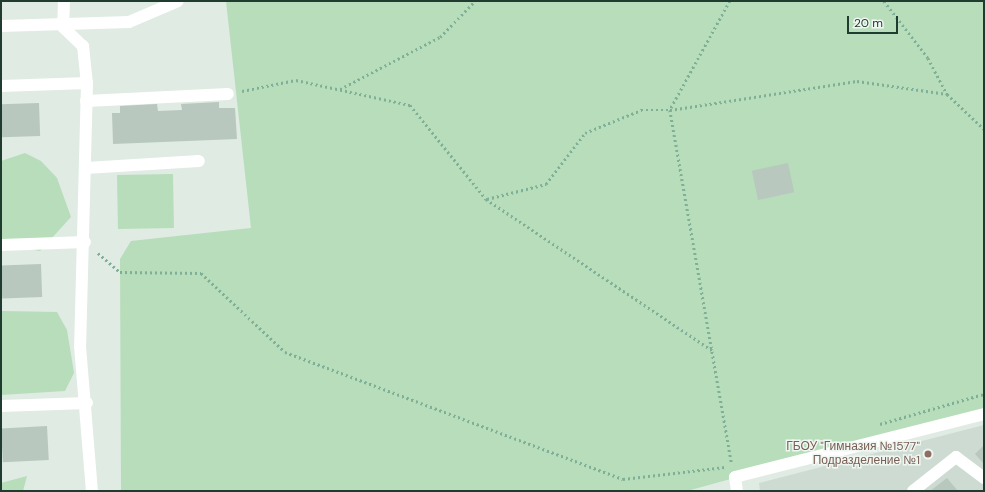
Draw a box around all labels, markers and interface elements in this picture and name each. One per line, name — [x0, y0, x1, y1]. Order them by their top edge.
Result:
scale bar — [849, 8, 900, 34]
text: 20 m — [854, 15, 883, 31]
place label: ГБОУ "Гимназия №1577" Подразделение №1 — [787, 440, 920, 468]
marker: ГБОУ "Гимназия №1577" Подразделение №1 — [923, 449, 933, 459]

